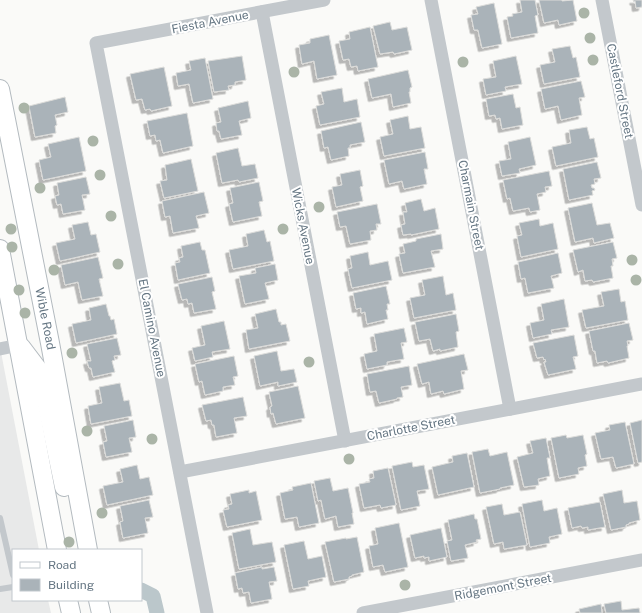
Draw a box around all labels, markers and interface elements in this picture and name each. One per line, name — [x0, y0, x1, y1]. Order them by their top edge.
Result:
street label: Fiesta Avenue — [170, 8, 250, 36]
street label: Castleford Street — [604, 42, 636, 140]
street label: Charmain Street — [455, 159, 487, 252]
street label: Wicks Avenue — [289, 187, 317, 266]
street label: El Camino Avenue — [136, 278, 168, 379]
street label: Wible Road — [32, 286, 58, 351]
street label: Charlotte Street — [366, 413, 457, 443]
legend — [12, 549, 142, 601]
text: Road — [48, 558, 76, 572]
street label: Ridgemont Street — [453, 571, 553, 603]
text: Building — [48, 578, 94, 592]

